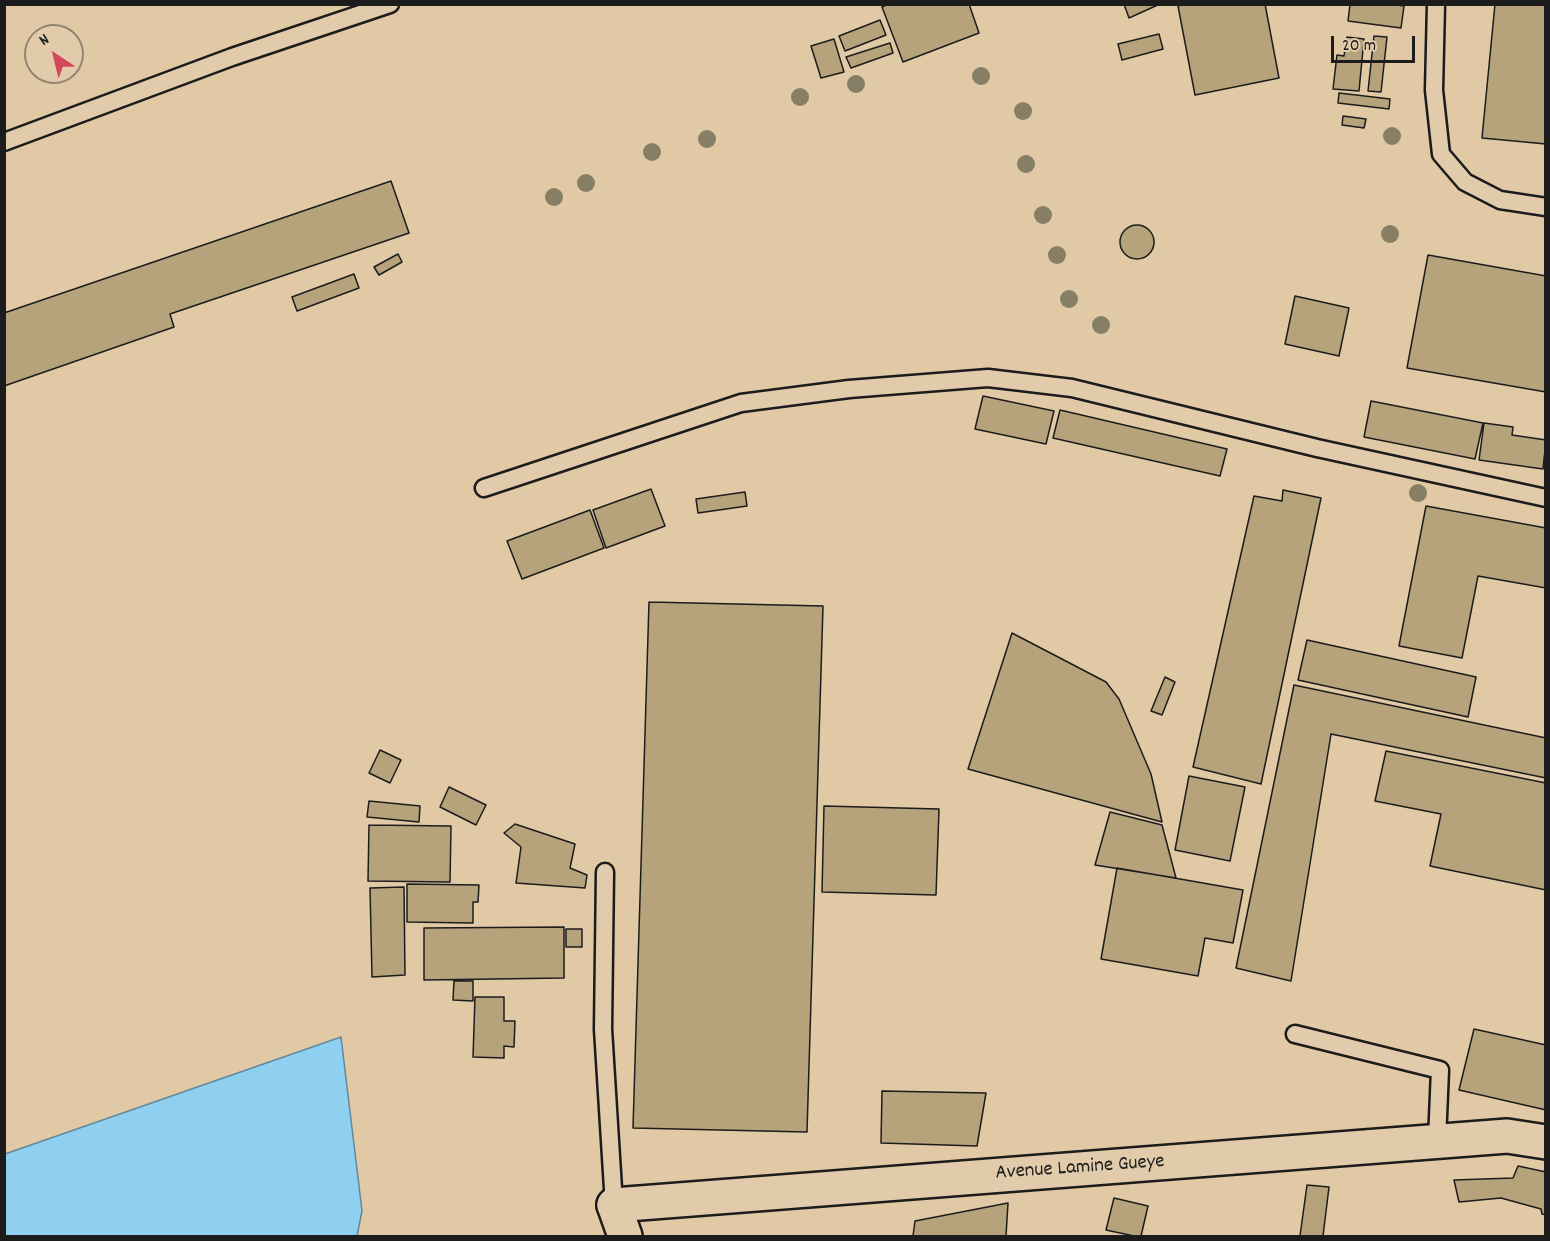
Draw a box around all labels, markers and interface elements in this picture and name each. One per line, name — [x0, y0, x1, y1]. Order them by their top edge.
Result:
north arrow — [24, 24, 84, 84]
scale bar — [1334, 24, 1418, 62]
text: N — [35, 29, 54, 52]
text: 20 m — [1342, 34, 1376, 59]
street label: Avenue Lamine Gueye — [995, 1151, 1165, 1187]

